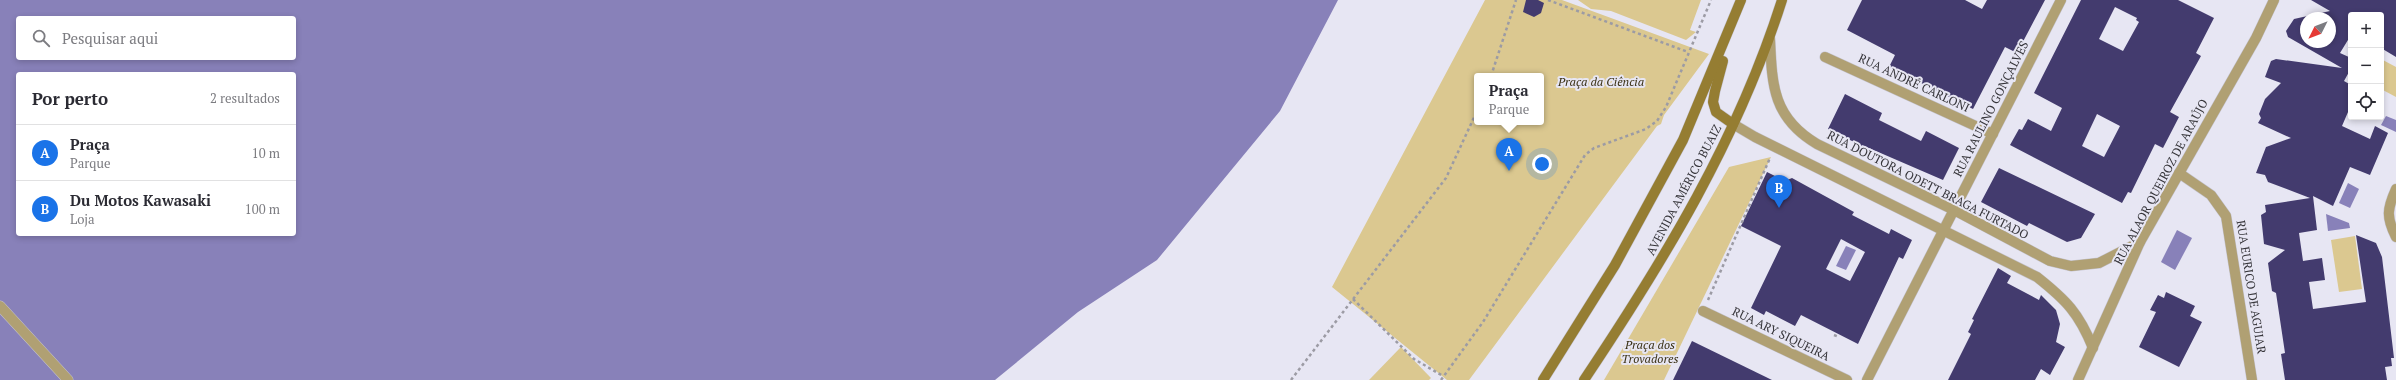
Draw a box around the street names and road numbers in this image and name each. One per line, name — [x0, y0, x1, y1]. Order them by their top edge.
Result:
street label: RUA RAULINO GONÇALVES — [1950, 38, 2031, 179]
street label: RUA ANDRÉ CARLONI — [1856, 50, 1972, 115]
street label: RUA ALAOR QUEIROZ DE ARAÚJO — [2110, 96, 2211, 267]
street label: AVENIDA AMÉRICO BUAIZ — [1643, 122, 1724, 258]
street label: RUA DOUTORA ODETT BRAGA FURTADO — [1825, 127, 2032, 242]
street label: RUA EURICO DE AGUIAR — [2234, 219, 2270, 355]
street label: RUA ARY SIQUEIRA — [1730, 303, 1833, 364]

